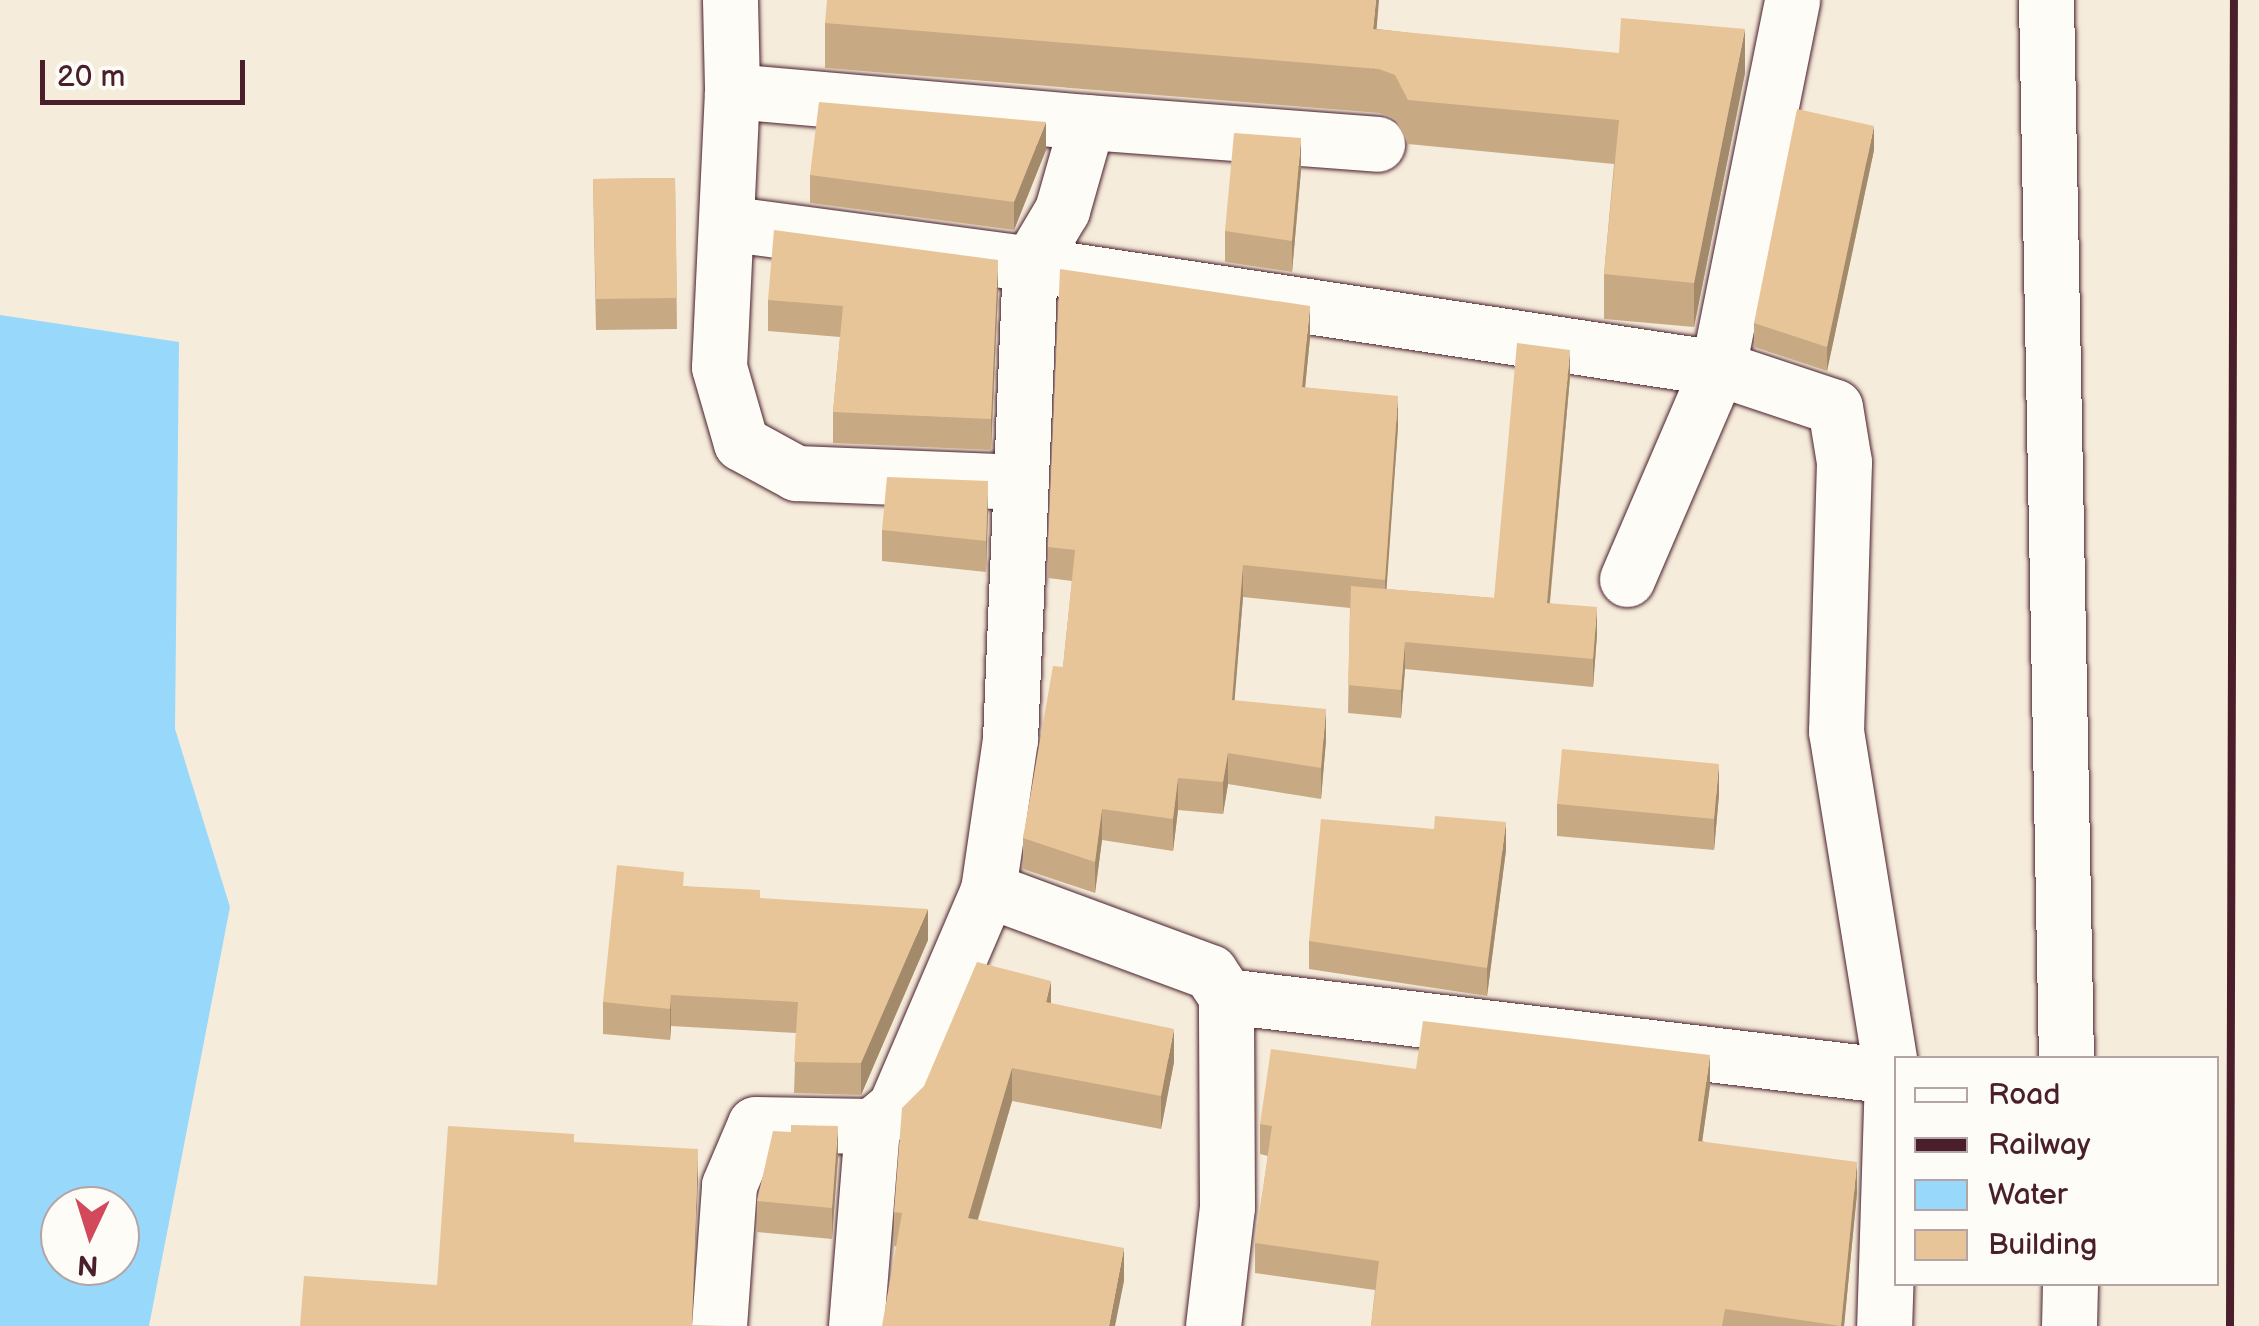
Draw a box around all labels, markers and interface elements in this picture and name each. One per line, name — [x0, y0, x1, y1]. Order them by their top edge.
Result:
scale bar — [45, 40, 250, 102]
text: 20 m — [57, 59, 125, 95]
legend — [1894, 1056, 2219, 1286]
text: Road — [1988, 1077, 2061, 1113]
text: Railway — [1988, 1127, 2090, 1163]
text: Water — [1988, 1177, 2068, 1213]
north arrow — [40, 1186, 140, 1286]
text: Building — [1988, 1227, 2097, 1263]
text: N — [76, 1247, 100, 1282]

